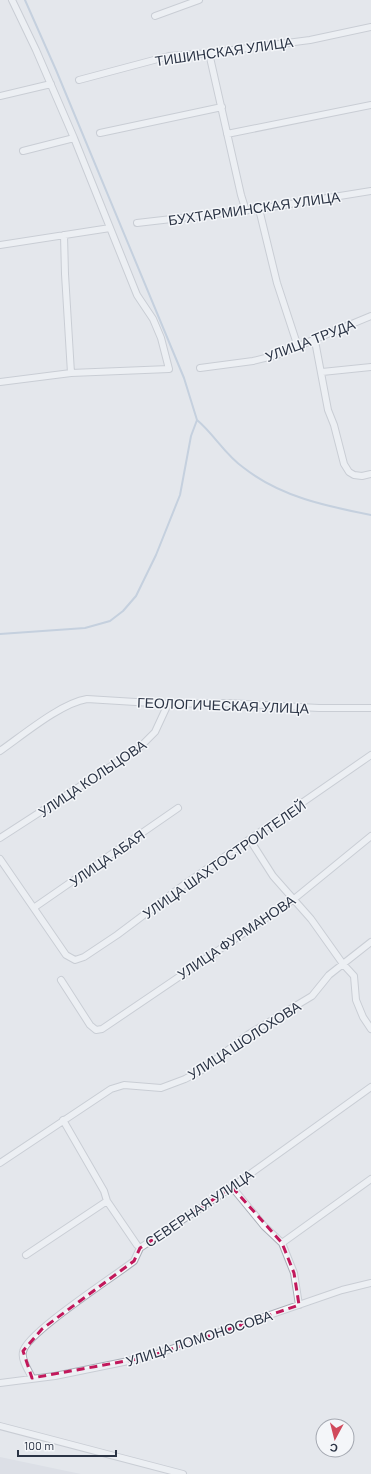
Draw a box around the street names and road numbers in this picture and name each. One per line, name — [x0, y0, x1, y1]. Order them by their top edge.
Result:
street label: ТИШИНСКАЯ УЛИЦА — [154, 33, 295, 69]
street label: БУХТАРМИНСКАЯ УЛИЦА — [167, 187, 342, 228]
street label: УЛИЦА ТРУДА — [263, 315, 358, 365]
street label: ГЕОЛОГИЧЕСКАЯ УЛИЦА — [137, 694, 310, 717]
street label: УЛИЦА КОЛЬЦОВА — [35, 735, 150, 820]
street label: УЛИЦА ШАХТОСТРОИТЕЛЕЙ — [139, 796, 309, 922]
street label: УЛИЦА АБАЯ — [66, 826, 148, 890]
street label: УЛИЦА ФУРМАНОВА — [174, 891, 299, 983]
street label: УЛИЦА ШОЛОХОВА — [184, 997, 304, 1083]
street label: СЕВЕРНАЯ УЛИЦА — [142, 1165, 257, 1251]
street label: УЛИЦА ЛОМОНОСОВА — [124, 1306, 275, 1370]

